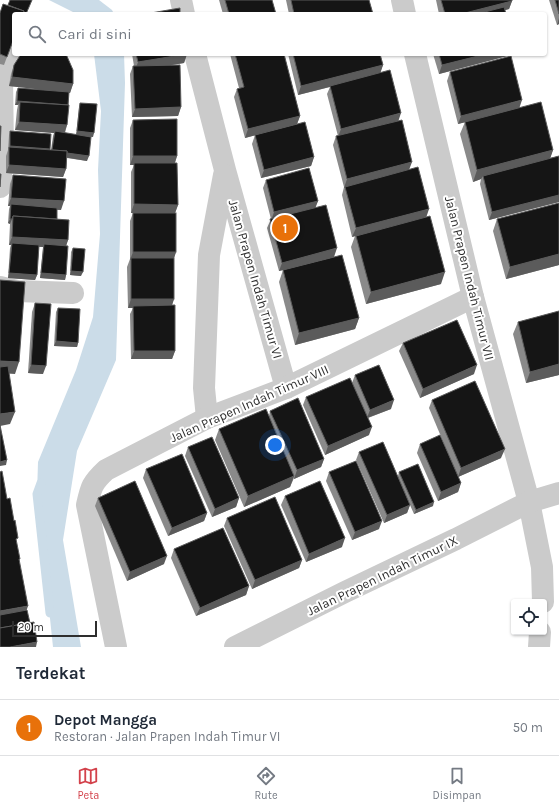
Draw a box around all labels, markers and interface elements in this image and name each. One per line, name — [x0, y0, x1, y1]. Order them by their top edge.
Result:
search box — [12, 12, 547, 56]
icon: search — [26, 23, 48, 45]
text: Cari di sini — [58, 25, 132, 43]
street label: Jalan Prapen Indah Timur VII — [442, 195, 497, 362]
street label: Jalan Prapen Indah Timur VI — [226, 198, 285, 360]
pin: 1 — [272, 213, 298, 243]
street label: Jalan Prapen Indah Timur VIII — [168, 362, 331, 445]
your location — [265, 435, 285, 455]
street label: Jalan Prapen Indah Timur IX — [304, 532, 460, 619]
map controls — [511, 599, 547, 635]
button: locate — [511, 599, 547, 635]
scale bar — [12, 619, 97, 638]
text: 20 m — [18, 621, 44, 634]
text: Terdekat — [16, 663, 85, 683]
text: Depot Mangga — [54, 711, 157, 729]
text: 1 — [27, 720, 31, 735]
text: 50 m — [513, 720, 543, 735]
text: Restoran · Jalan Prapen Indah Timur VI — [54, 729, 280, 744]
tab: Peta — [77, 765, 99, 802]
tab: Rute — [254, 765, 278, 802]
tab: Disimpan — [432, 765, 482, 802]

